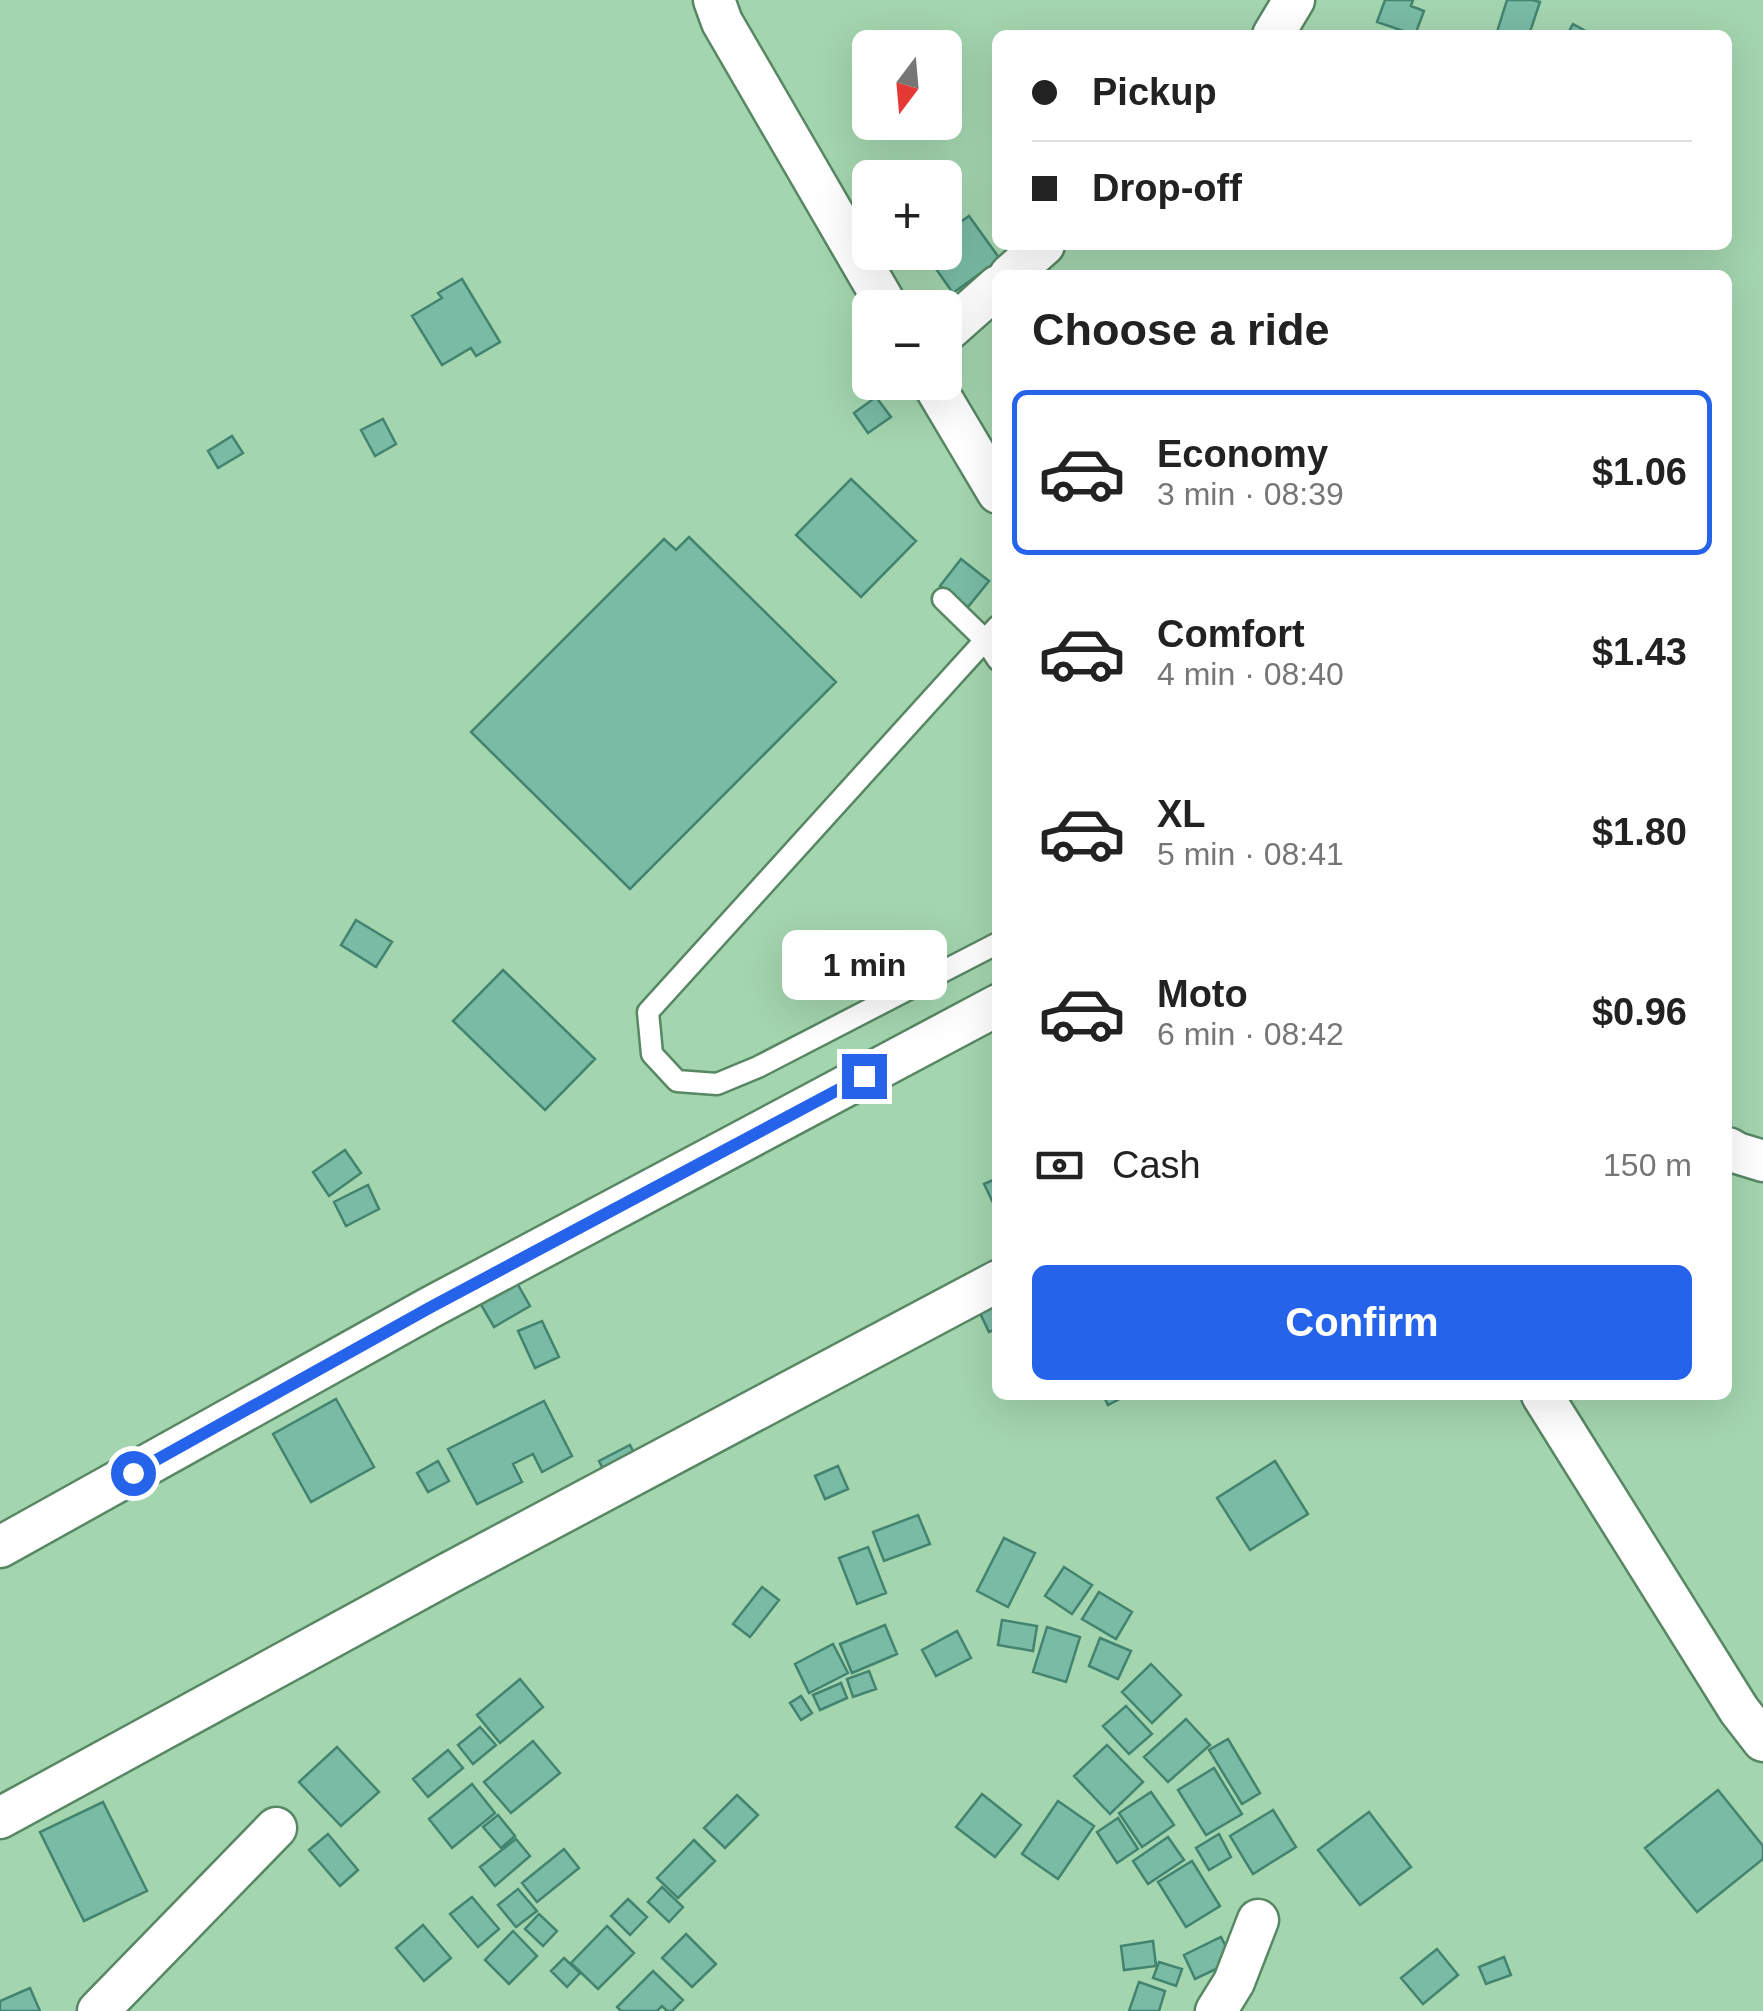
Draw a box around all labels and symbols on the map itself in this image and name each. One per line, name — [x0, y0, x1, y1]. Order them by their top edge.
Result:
north arrow — [852, 30, 962, 140]
callout: 1 min — [782, 931, 946, 1001]
route end — [842, 1054, 887, 1099]
route start — [111, 1451, 156, 1496]

